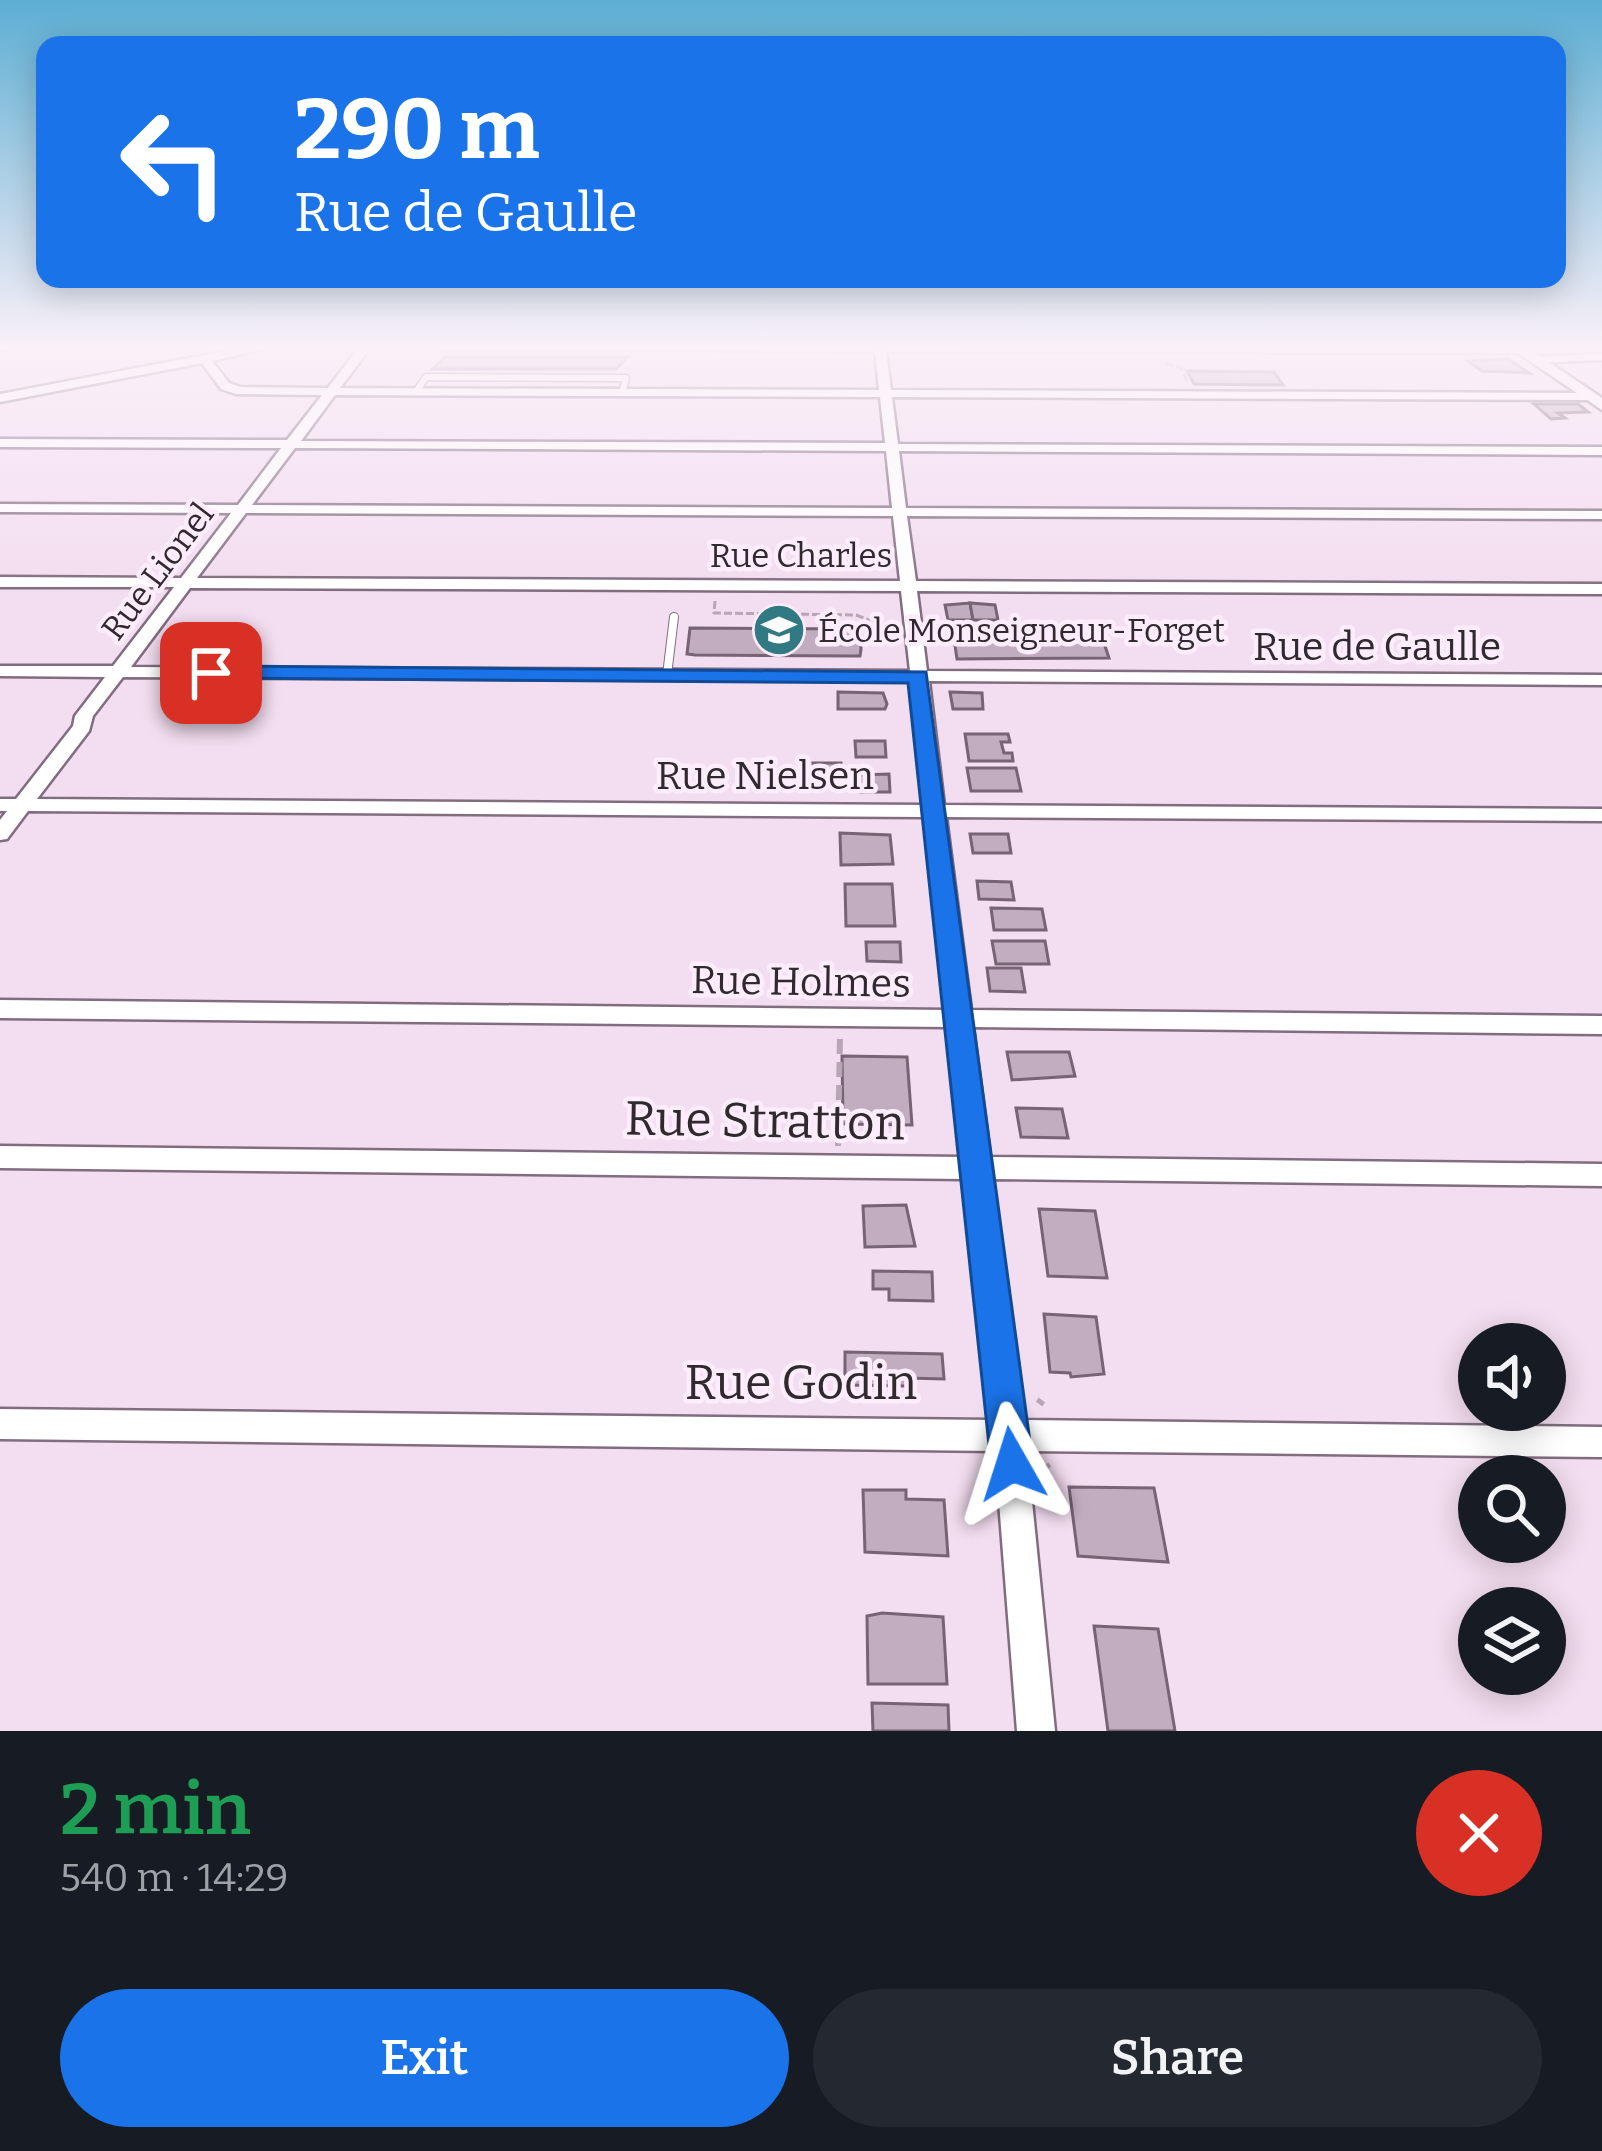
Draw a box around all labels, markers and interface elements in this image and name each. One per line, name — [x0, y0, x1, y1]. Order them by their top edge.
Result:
text: 290 m — [294, 79, 540, 180]
icon: left — [96, 84, 252, 240]
text: Rue de Gaulle — [294, 181, 638, 245]
street label: Rue Lionel — [93, 495, 222, 648]
street label: Rue Charles — [710, 536, 892, 576]
school or university icon: École Monseigneur-Forget — [751, 602, 807, 658]
place label: École Monseigneur-Forget — [818, 611, 1225, 651]
pin — [160, 622, 262, 724]
street label: Rue de Gaulle — [1253, 624, 1501, 670]
icon: arrive — [178, 640, 244, 706]
street label: Rue Nielsen — [656, 753, 874, 799]
street label: Rue Holmes — [691, 957, 911, 1007]
street label: Rue Stratton — [624, 1090, 905, 1152]
map controls — [1458, 1323, 1566, 1695]
button: sound — [1458, 1323, 1566, 1431]
street label: Rue Godin — [685, 1354, 917, 1412]
position arrow — [949, 1401, 1075, 1527]
button: search — [1458, 1455, 1566, 1563]
button: layers — [1458, 1587, 1566, 1695]
text: 2 min — [60, 1767, 251, 1853]
button: close — [1416, 1770, 1542, 1896]
text: 540 m · 14:29 — [60, 1855, 288, 1901]
button: Exit — [60, 1989, 789, 2127]
button: Share — [813, 1989, 1542, 2127]

